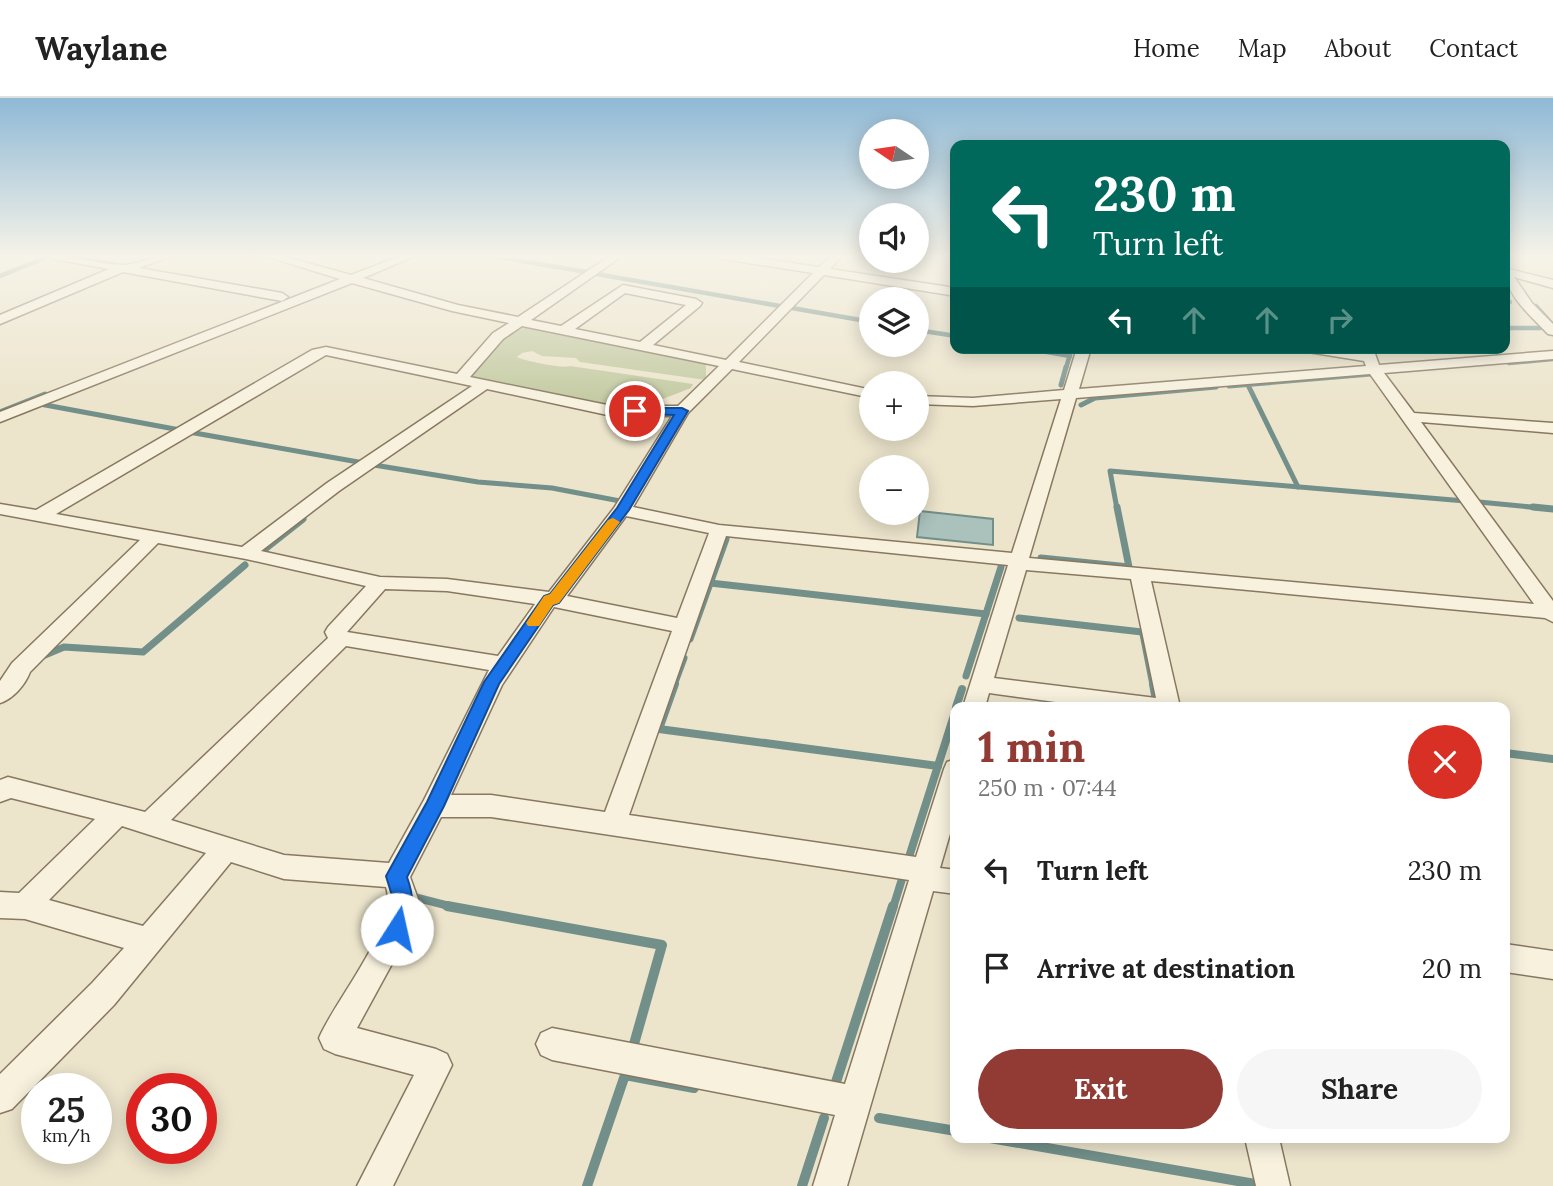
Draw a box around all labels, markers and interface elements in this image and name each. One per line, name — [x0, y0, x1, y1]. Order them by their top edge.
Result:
text: Waylane — [35, 27, 167, 69]
text: Home — [1133, 33, 1200, 64]
text: Map — [1238, 33, 1287, 64]
text: About — [1325, 33, 1391, 64]
text: Contact — [1429, 33, 1518, 64]
north arrow — [859, 119, 929, 189]
map controls — [859, 119, 929, 525]
text: 230 m — [1093, 162, 1236, 224]
icon: left — [978, 168, 1069, 259]
button: sound — [859, 203, 929, 273]
text: Turn left — [1093, 223, 1223, 264]
button: layers — [859, 287, 929, 357]
icon: left — [1102, 301, 1140, 339]
icon: ahead — [1175, 301, 1213, 339]
icon: ahead — [1248, 301, 1286, 339]
icon: right — [1321, 301, 1359, 339]
button: + — [859, 371, 929, 441]
pin — [605, 381, 665, 441]
icon: arrive — [616, 392, 654, 430]
button: − — [859, 455, 929, 525]
text: 1 min — [978, 720, 1085, 774]
button: close — [1408, 725, 1482, 799]
text: 250 m · 07:44 — [978, 773, 1117, 802]
icon: left — [978, 851, 1016, 889]
text: Turn left — [1037, 854, 1148, 887]
text: 230 m — [1408, 854, 1482, 887]
position arrow — [360, 892, 434, 966]
icon: arrive — [978, 949, 1016, 987]
text: Arrive at destination — [1037, 952, 1295, 985]
text: 20 m — [1422, 952, 1482, 985]
button: Exit — [978, 1049, 1223, 1129]
button: Share — [1237, 1049, 1482, 1129]
speed limit sign: 30 — [126, 1073, 217, 1164]
text: 25 — [48, 1087, 85, 1132]
text: km/h — [42, 1124, 91, 1147]

